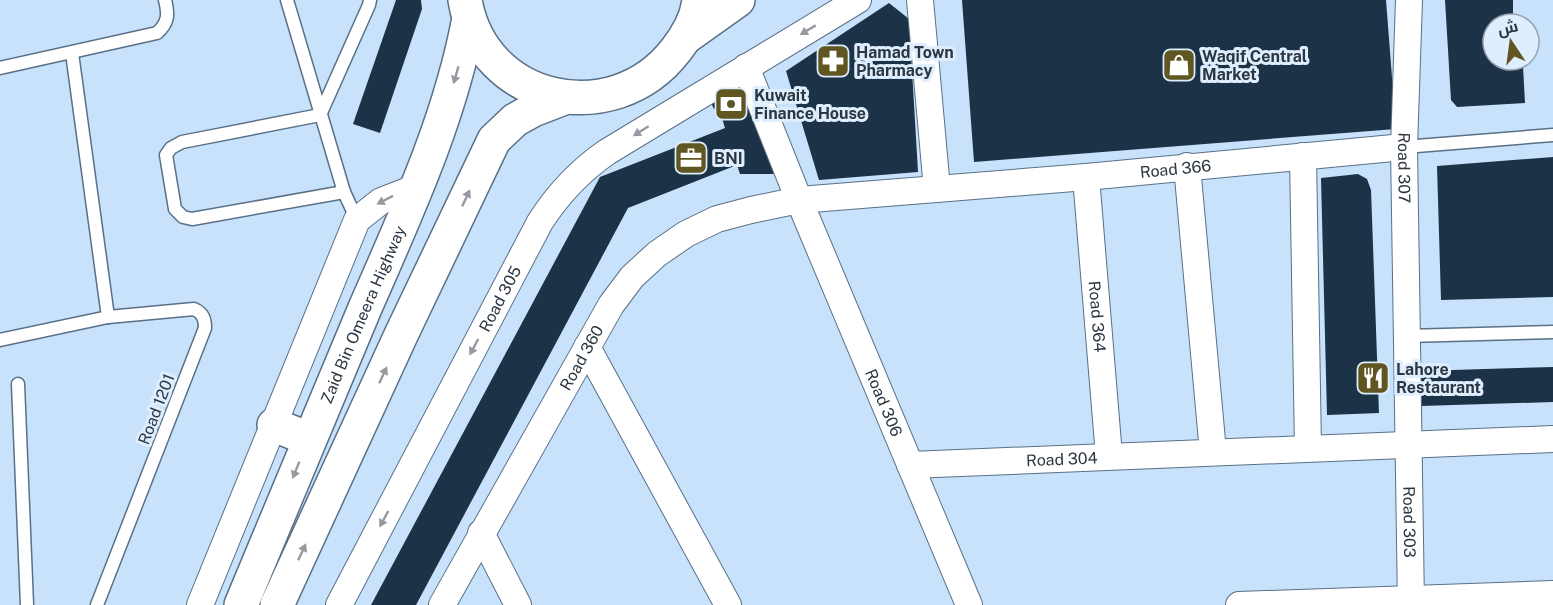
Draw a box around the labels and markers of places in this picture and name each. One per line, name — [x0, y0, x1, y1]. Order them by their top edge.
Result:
pharmacy icon: Hamad Town Pharmacy — [815, 43, 851, 79]
place label: Hamad Town Pharmacy — [856, 43, 954, 80]
shop icon: Waqif Central Market — [1161, 47, 1197, 83]
place label: Waqif Central Market — [1202, 47, 1307, 84]
bank icon: Kuwait Finance House — [713, 86, 749, 122]
place label: Kuwait Finance House — [754, 86, 866, 123]
office icon: BNI — [673, 140, 709, 176]
place label: BNI — [714, 149, 743, 168]
restaurant icon: Lahore Restaurant — [1355, 360, 1391, 396]
place label: Lahore Restaurant — [1396, 360, 1481, 397]

